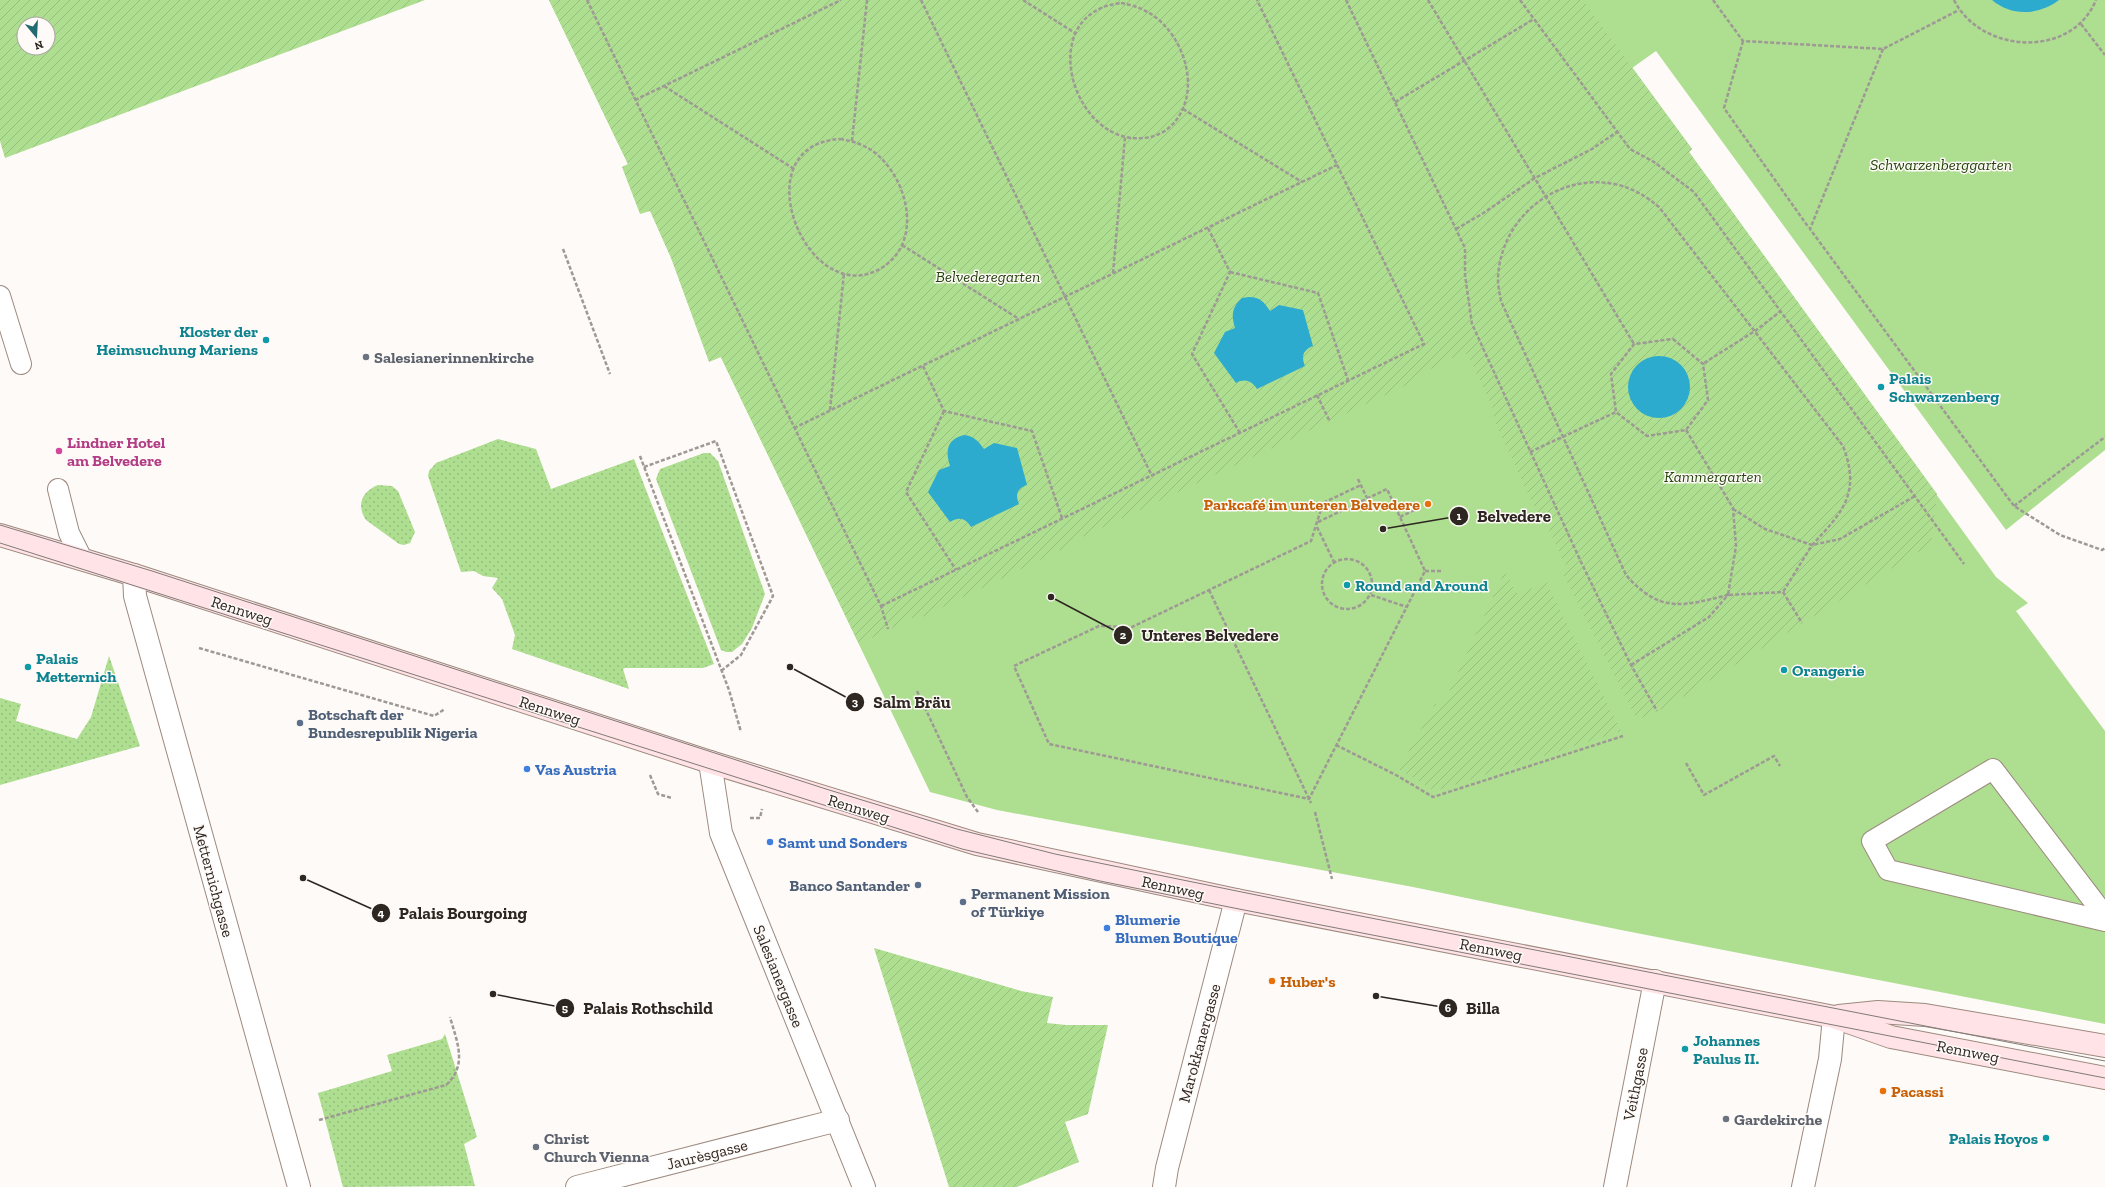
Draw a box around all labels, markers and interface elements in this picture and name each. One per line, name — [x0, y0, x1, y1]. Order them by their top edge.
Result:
north arrow — [16, 16, 56, 56]
text: N — [32, 38, 45, 53]
park label: Schwarzenberggarten — [1870, 155, 2012, 174]
park label: Belvederegarten — [936, 267, 1040, 286]
place label: Kloster der Heimsuchung Mariens — [96, 322, 258, 359]
marker: Kloster der Heimsuchung Mariens — [261, 335, 271, 345]
place label: Salesianerinnenkirche — [374, 348, 534, 367]
marker: Salesianerinnenkirche — [361, 352, 371, 362]
place label: Palais Schwarzenberg — [1889, 369, 1999, 406]
marker: Palais Schwarzenberg — [1876, 382, 1886, 392]
place label: Lindner Hotel am Belvedere — [67, 433, 166, 470]
marker: Lindner Hotel am Belvedere — [54, 446, 64, 456]
park label: Kammergarten — [1664, 467, 1762, 486]
place label: Parkcafé im unteren Belvedere — [1203, 495, 1420, 514]
marker: Parkcafé im unteren Belvedere — [1423, 499, 1433, 509]
callout: Belvedere — [1449, 502, 1559, 531]
text: Belvedere — [1477, 506, 1551, 526]
text: 1 — [1457, 509, 1462, 523]
place label: Round and Around — [1355, 576, 1488, 595]
marker: Round and Around — [1342, 580, 1352, 590]
street label: Rennweg — [209, 592, 275, 629]
callout: Unteres Belvedere — [1113, 620, 1287, 649]
text: Unteres Belvedere — [1141, 625, 1279, 645]
text: 2 — [1120, 628, 1127, 642]
place label: Palais Metternich — [36, 649, 117, 686]
place label: Orangerie — [1792, 661, 1865, 680]
marker: Palais Metternich — [23, 662, 33, 672]
marker: Orangerie — [1779, 665, 1789, 675]
callout: Salm Bräu — [845, 688, 959, 717]
street label: Rennweg — [517, 692, 583, 729]
text: Salm Bräu — [873, 692, 951, 712]
text: 3 — [852, 695, 859, 709]
place label: Botschaft der Bundesrepublik Nigeria — [308, 705, 478, 742]
marker: Botschaft der Bundesrepublik Nigeria — [295, 718, 305, 728]
place label: Vas Austria — [535, 760, 617, 779]
marker: Vas Austria — [522, 764, 532, 774]
street label: Rennweg — [826, 790, 892, 827]
street label: Metternichgasse — [189, 823, 238, 939]
place label: Samt und Sonders — [778, 833, 907, 852]
marker: Samt und Sonders — [765, 837, 775, 847]
street label: Rennweg — [1140, 872, 1206, 903]
place label: Banco Santander — [789, 876, 910, 895]
marker: Banco Santander — [913, 880, 923, 890]
place label: Permanent Mission of Türkiye — [971, 884, 1110, 921]
marker: Permanent Mission of Türkiye — [958, 897, 968, 907]
callout: Palais Bourgoing — [371, 899, 535, 928]
text: Palais Bourgoing — [399, 903, 528, 923]
text: 4 — [378, 906, 385, 920]
place label: Blumerie Blumen Boutique — [1115, 910, 1238, 947]
street label: Salesianergasse — [749, 922, 808, 1030]
marker: Blumerie Blumen Boutique — [1102, 923, 1112, 933]
street label: Rennweg — [1458, 934, 1524, 965]
place label: Huber's — [1280, 972, 1336, 991]
marker: Huber's — [1267, 976, 1277, 986]
street label: Marokkanergasse — [1174, 982, 1225, 1105]
callout: Palais Rothschild — [555, 993, 720, 1022]
callout: Billa — [1438, 994, 1508, 1023]
text: Palais Rothschild — [583, 998, 713, 1018]
text: Billa — [1466, 998, 1500, 1018]
text: 5 — [562, 1001, 568, 1015]
text: 6 — [1445, 1001, 1452, 1015]
place label: Johannes Paulus II. — [1693, 1031, 1760, 1068]
street label: Rennweg — [1935, 1036, 2001, 1067]
marker: Johannes Paulus II. — [1680, 1044, 1690, 1054]
street label: Veithgasse — [1619, 1046, 1652, 1123]
place label: Pacassi — [1891, 1082, 1944, 1101]
marker: Pacassi — [1878, 1086, 1888, 1096]
place label: Gardekirche — [1734, 1110, 1822, 1129]
marker: Gardekirche — [1721, 1114, 1731, 1124]
place label: Christ Church Vienna — [544, 1129, 649, 1166]
place label: Palais Hoyos — [1949, 1129, 2038, 1148]
marker: Palais Hoyos — [2041, 1133, 2051, 1143]
street label: Jaurèsgasse — [665, 1135, 750, 1174]
marker: Christ Church Vienna — [531, 1142, 541, 1152]

